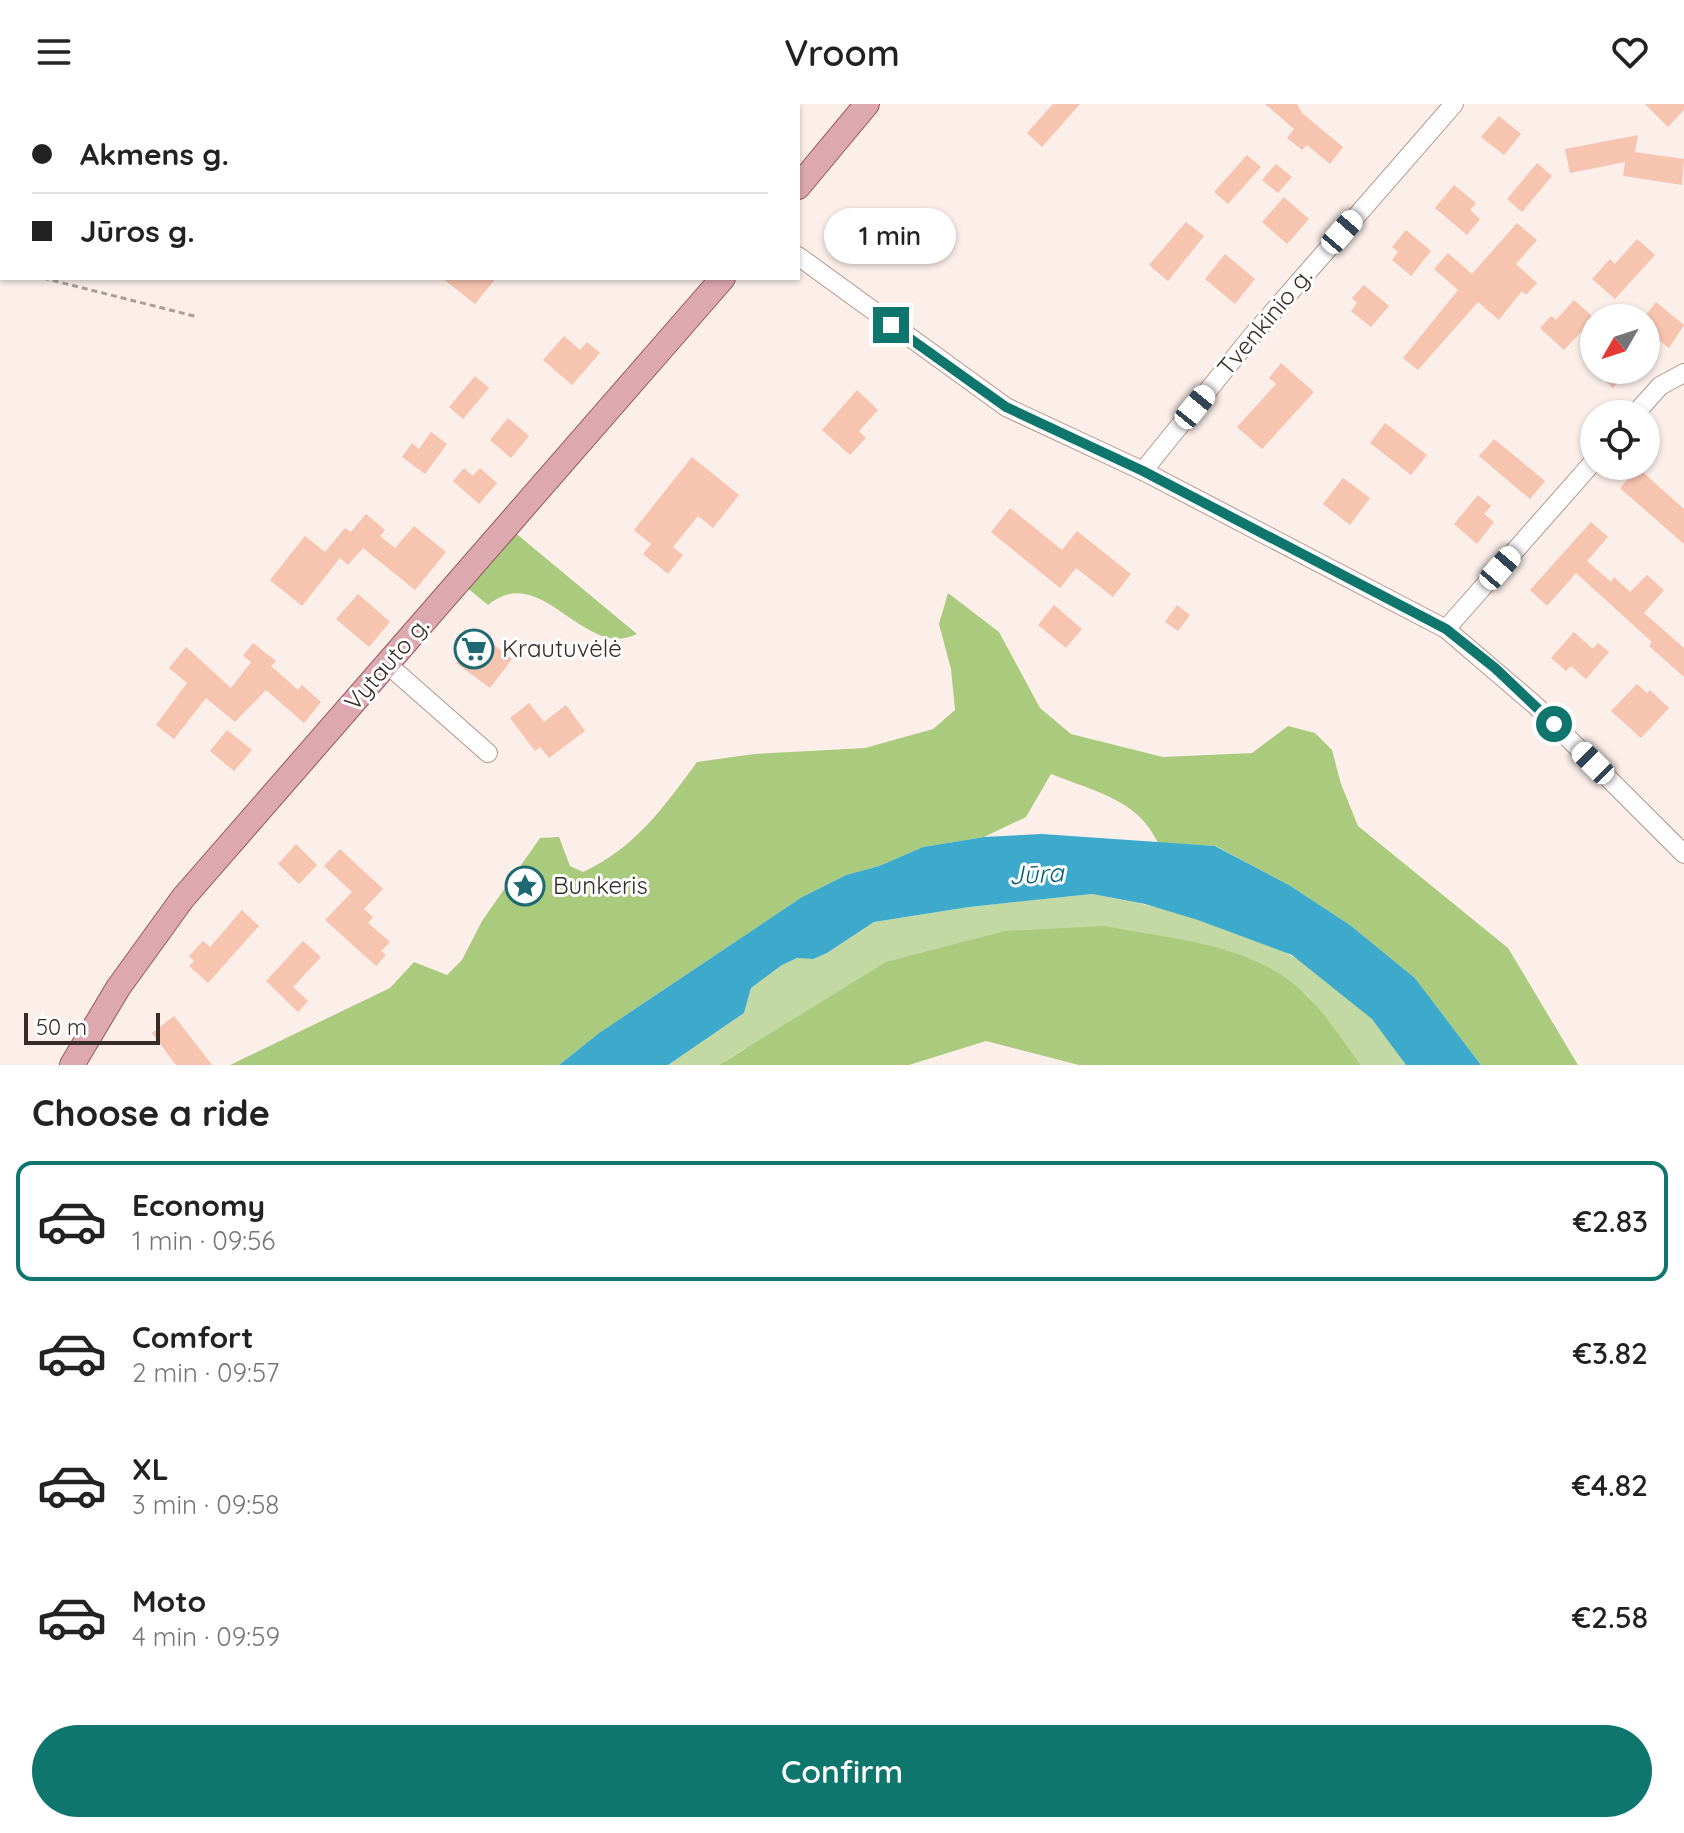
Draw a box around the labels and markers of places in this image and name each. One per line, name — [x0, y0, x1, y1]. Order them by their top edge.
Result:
supermarket icon: Krautuvėlė — [453, 628, 495, 670]
place label: Krautuvėlė — [502, 633, 622, 663]
place icon: Bunkeris — [504, 865, 546, 907]
place label: Bunkeris — [553, 870, 648, 900]

